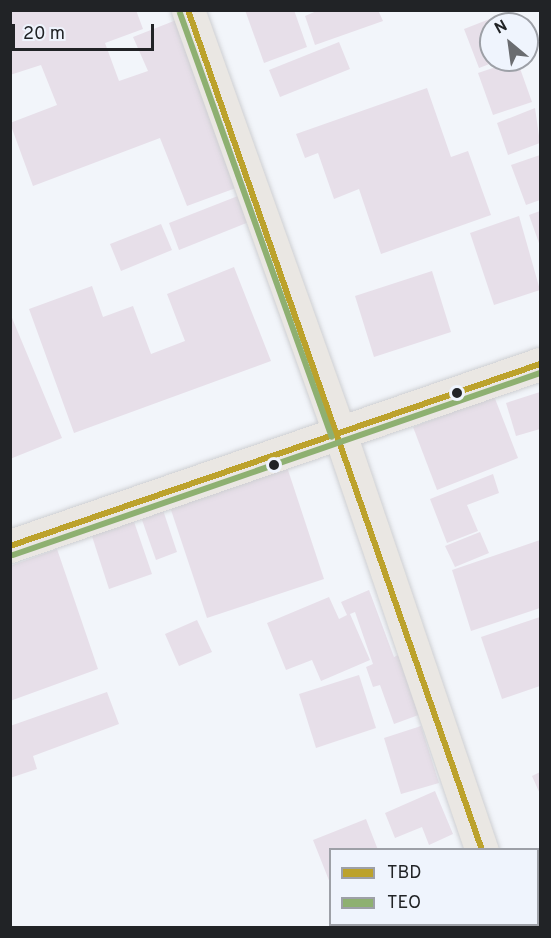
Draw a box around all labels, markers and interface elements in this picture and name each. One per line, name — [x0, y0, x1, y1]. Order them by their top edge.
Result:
scale bar — [15, 12, 158, 50]
north arrow — [479, 12, 539, 72]
text: N — [491, 16, 511, 40]
text: 20 m — [23, 23, 65, 46]
unlabelled marker — [451, 387, 463, 399]
unlabelled marker — [268, 459, 280, 471]
legend — [329, 848, 539, 926]
text: TBD — [387, 862, 421, 885]
text: TEO — [387, 892, 421, 915]

